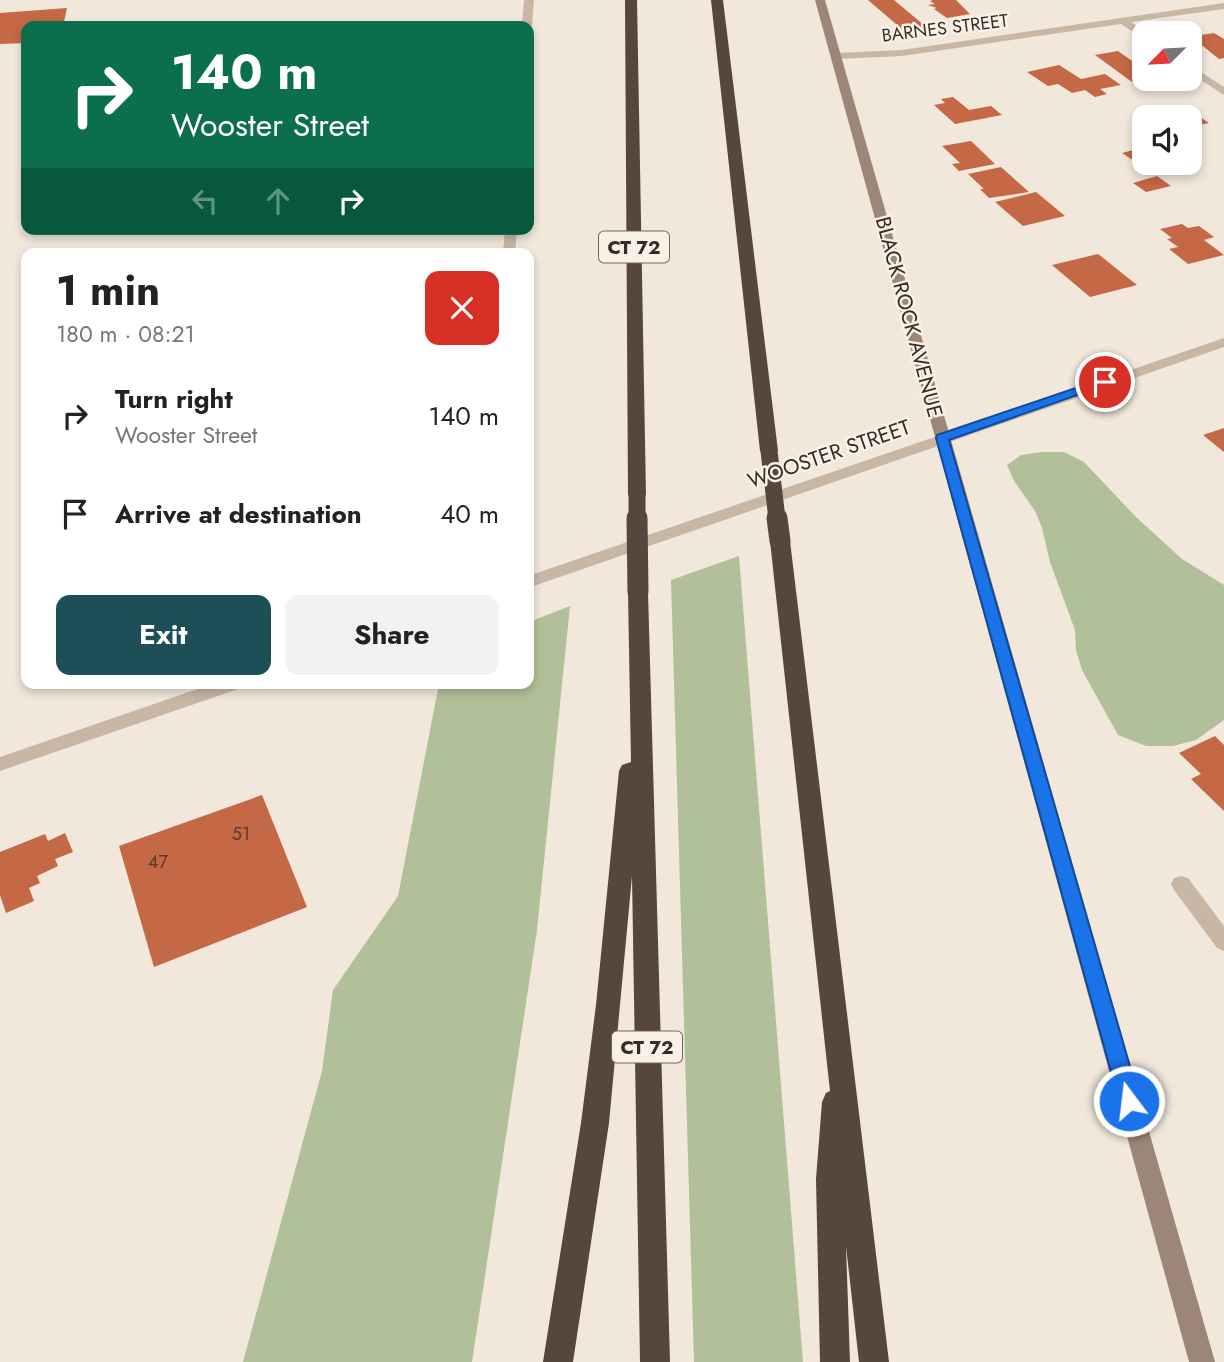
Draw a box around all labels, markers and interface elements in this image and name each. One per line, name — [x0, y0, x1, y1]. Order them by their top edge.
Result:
street label: BARNES STREET — [880, 7, 1010, 49]
north arrow — [1132, 21, 1202, 91]
map controls — [1132, 21, 1202, 175]
text: 140 m — [171, 37, 317, 107]
icon: right — [56, 49, 147, 140]
text: Wooster Street — [171, 102, 369, 148]
button: sound — [1132, 105, 1202, 175]
icon: left — [186, 182, 224, 220]
icon: ahead — [259, 182, 297, 220]
icon: right — [332, 182, 370, 220]
street label: BLACK ROCK AVENUE — [868, 213, 950, 421]
road number: CT 72 — [599, 232, 669, 262]
text: 1 min — [56, 260, 160, 321]
button: close — [425, 271, 499, 345]
text: 180 m · 08:21 — [56, 317, 195, 351]
pin — [1075, 352, 1135, 412]
icon: arrive — [1086, 363, 1124, 401]
text: Turn right — [115, 380, 233, 418]
icon: right — [56, 397, 94, 435]
text: 140 m — [428, 397, 499, 435]
street label: WOOSTER STREET — [744, 412, 915, 496]
text: Wooster Street — [115, 418, 257, 452]
icon: arrive — [56, 495, 94, 533]
text: Arrive at destination — [115, 495, 362, 533]
text: 40 m — [440, 495, 499, 533]
button: Exit — [56, 595, 271, 675]
button: Share — [285, 595, 499, 675]
house number: 51 — [232, 821, 250, 847]
house number: 47 — [148, 849, 169, 875]
road number: CT 72 — [612, 1032, 682, 1063]
position arrow — [1092, 1064, 1166, 1138]

